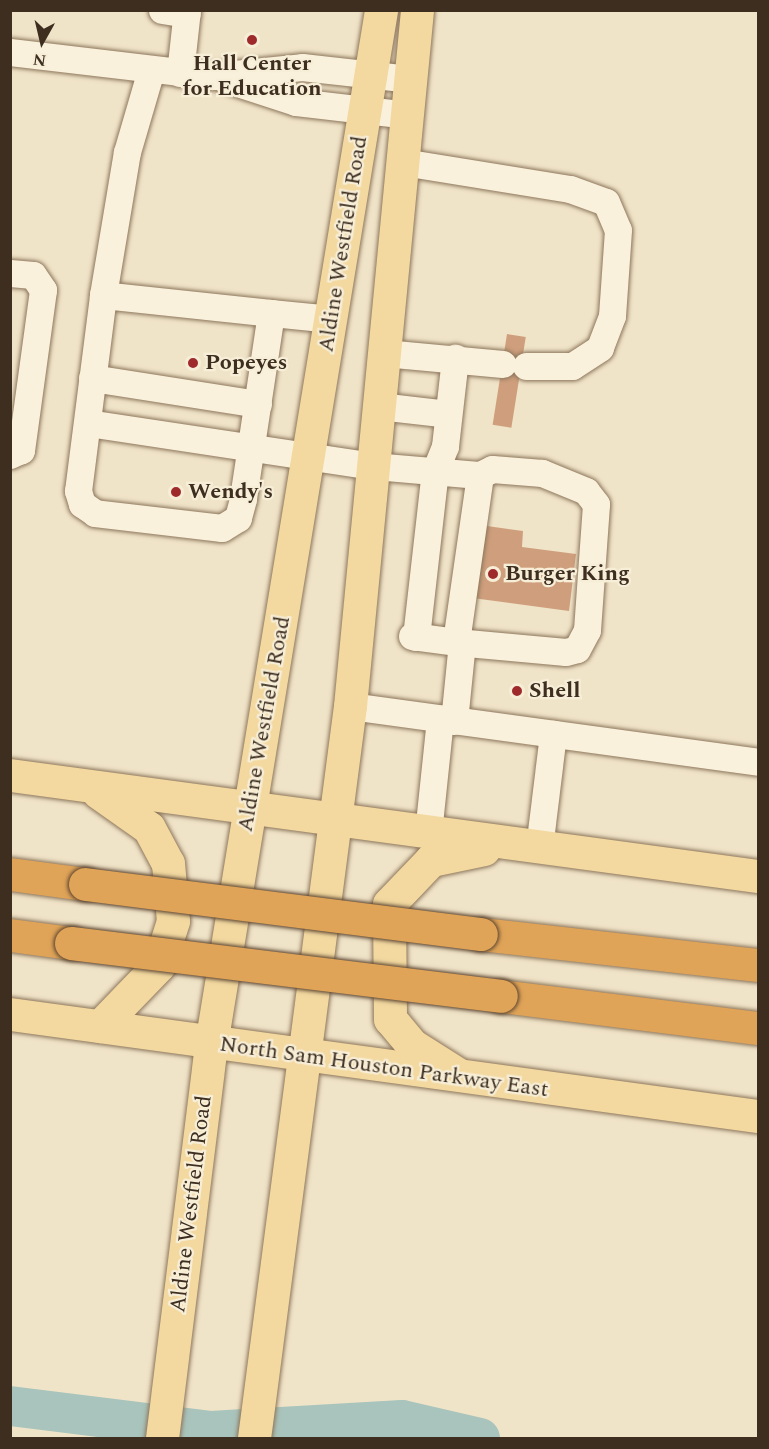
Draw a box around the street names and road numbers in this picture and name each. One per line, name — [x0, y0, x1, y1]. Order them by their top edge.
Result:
street label: Aldine Westfield Road — [313, 134, 373, 354]
street label: Aldine Westfield Road — [232, 614, 296, 834]
street label: North Sam Houston Parkway East — [218, 1031, 550, 1103]
street label: Aldine Westfield Road — [165, 1094, 217, 1314]

